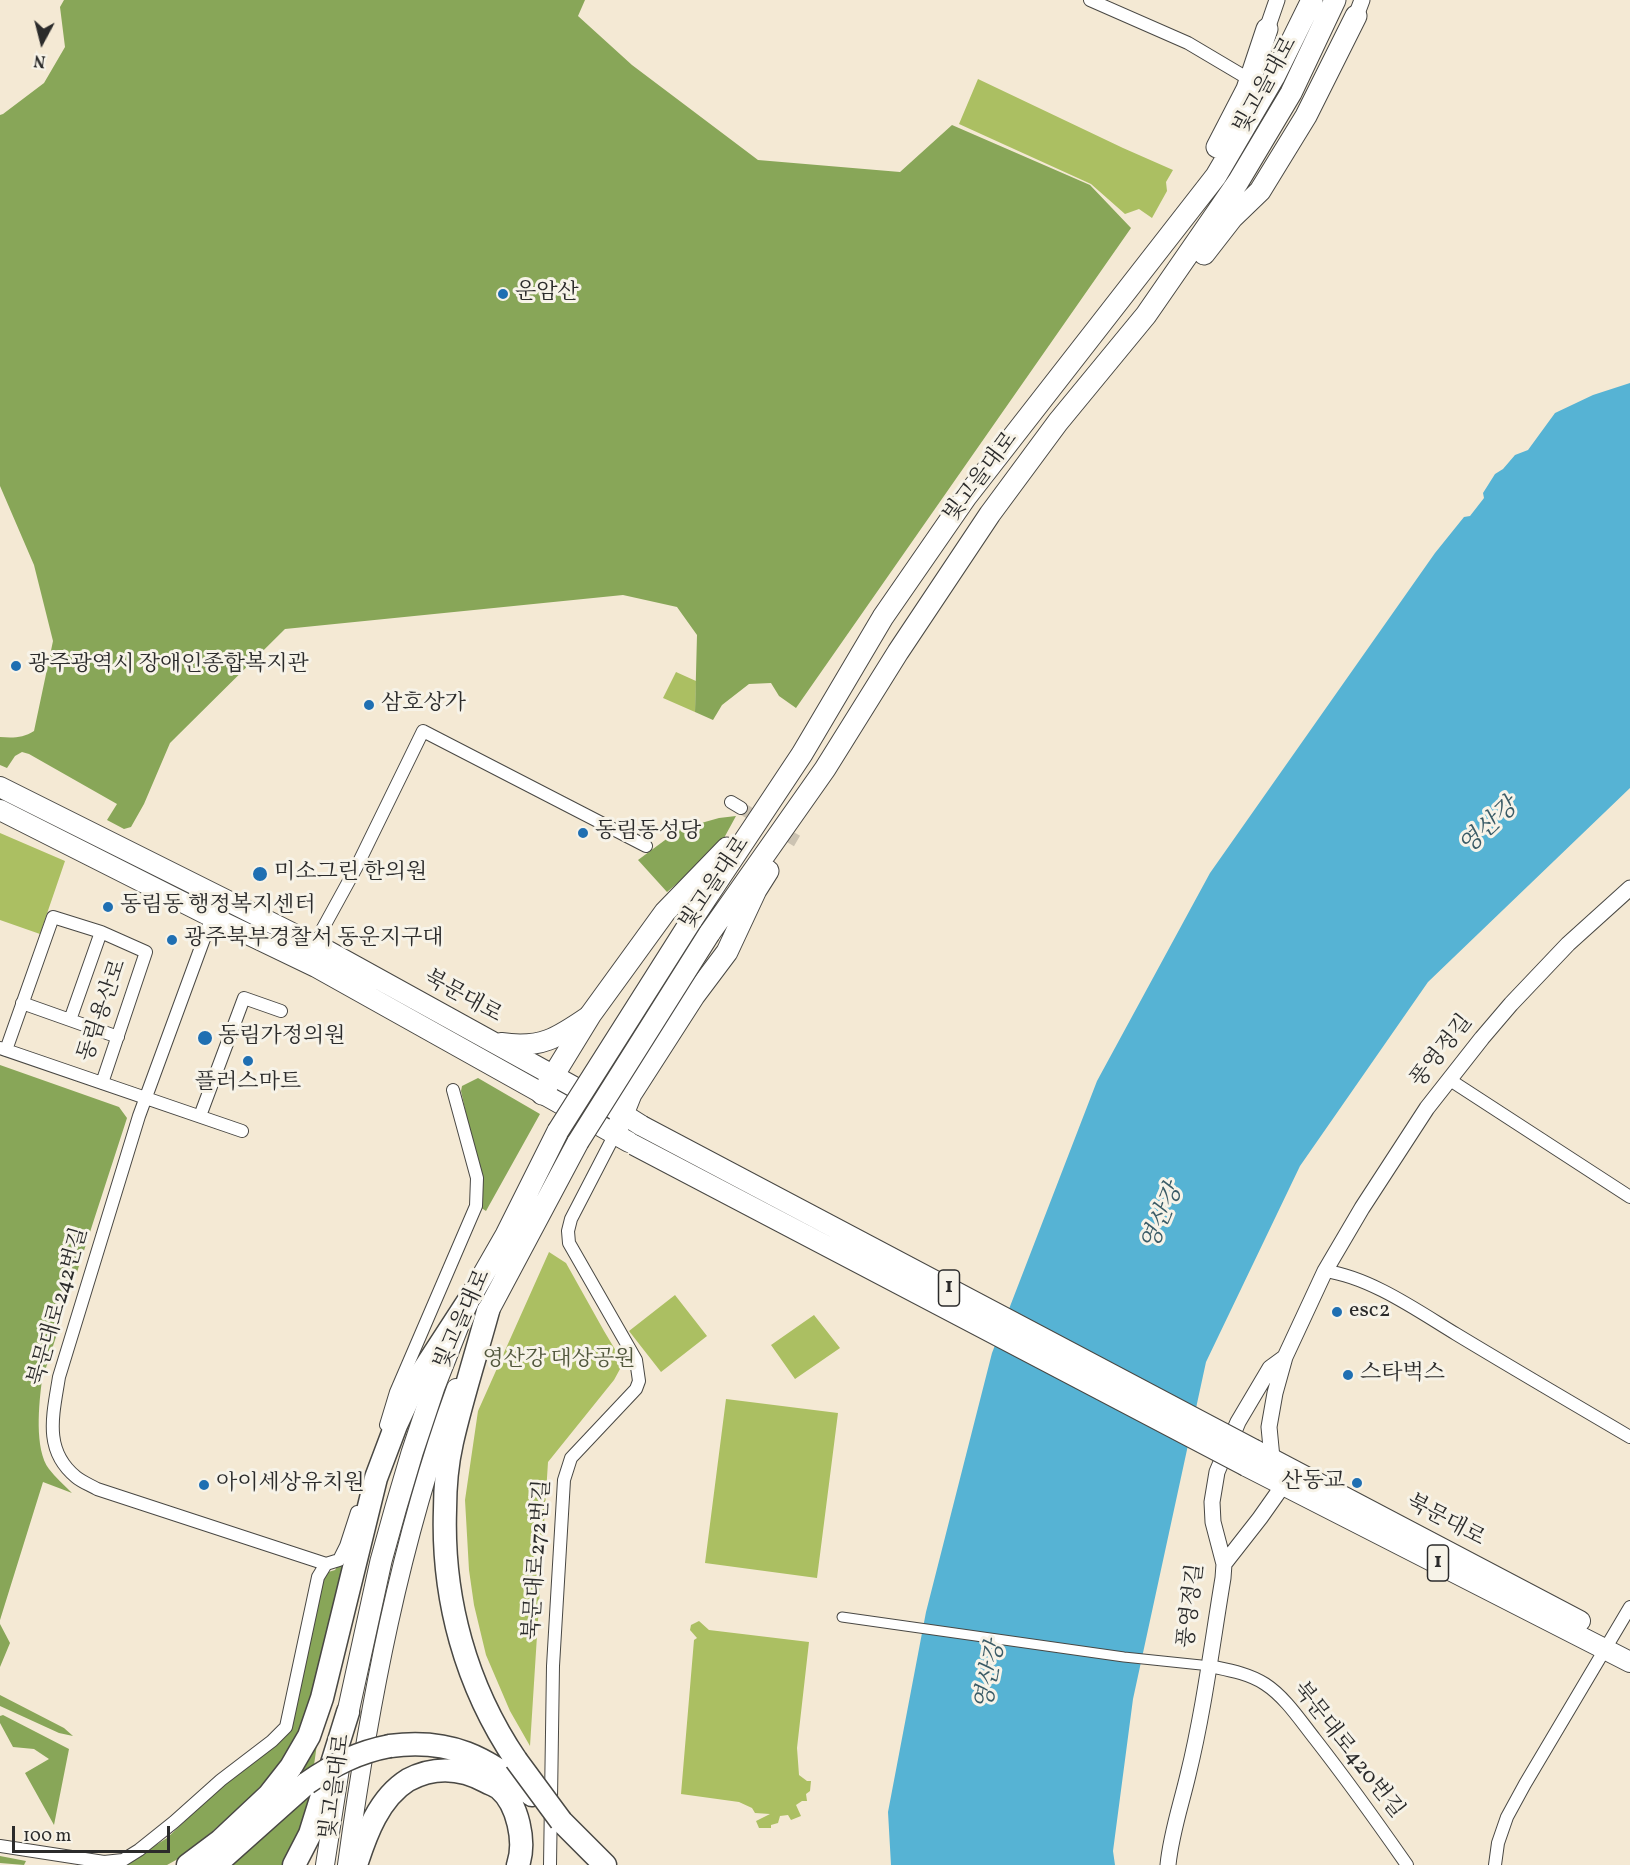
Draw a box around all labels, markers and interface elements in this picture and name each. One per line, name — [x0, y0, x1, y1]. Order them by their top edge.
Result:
north arrow — [12, 12, 72, 72]
street label: 빛고을대로 — [1230, 33, 1304, 139]
text: N — [33, 48, 47, 71]
place label: 운암산 — [515, 281, 579, 307]
marker: 운암산 — [496, 287, 510, 301]
street label: 빛고을대로 — [939, 428, 1025, 528]
place label: 광주광역시 장애인종합복지관 — [28, 653, 309, 679]
marker: 광주광역시 장애인종합복지관 — [9, 659, 23, 673]
place label: 삼호상가 — [381, 692, 466, 718]
marker: 삼호상가 — [362, 698, 376, 712]
water label: 영산강 — [1455, 794, 1525, 862]
place label: 동림동성당 — [595, 820, 701, 846]
marker: 동림동성당 — [576, 826, 590, 840]
street label: 빛고을대로 — [675, 833, 757, 935]
place label: 미소그린 한의원 — [274, 861, 427, 887]
marker: 미소그린 한의원 — [251, 865, 269, 883]
place label: 동림동 행정복지센터 — [120, 894, 316, 920]
marker: 동림동 행정복지센터 — [101, 900, 115, 914]
place label: 광주북부경찰서 동운지구대 — [184, 927, 443, 953]
marker: 광주북부경찰서 동운지구대 — [165, 933, 179, 947]
street label: 동림용산로 — [74, 956, 134, 1066]
street label: 북문대로 — [418, 966, 506, 1030]
street label: 풍영정길 — [1406, 1010, 1480, 1094]
place label: 동림가정의원 — [218, 1025, 346, 1051]
marker: 동림가정의원 — [196, 1029, 214, 1047]
marker: 플러스마트 — [241, 1054, 255, 1068]
place label: 플러스마트 — [195, 1071, 301, 1097]
water label: 영산강 — [1137, 1180, 1191, 1256]
street label: 북문대로242번길 — [25, 1225, 95, 1389]
street label: 빛고을대로 — [430, 1266, 498, 1374]
road number: 1 — [938, 1270, 960, 1306]
place label: esc2 — [1349, 1299, 1390, 1325]
marker: esc2 — [1330, 1305, 1344, 1319]
park label: 영산강 대상공원 — [482, 1348, 636, 1374]
place label: 스타벅스 — [1360, 1362, 1445, 1388]
marker: 스타벅스 — [1341, 1368, 1355, 1382]
place label: 산동교 — [1281, 1470, 1345, 1496]
place label: 아이세상유치원 — [216, 1472, 365, 1498]
marker: 산동교 — [1350, 1476, 1364, 1490]
marker: 아이세상유치원 — [197, 1478, 211, 1492]
street label: 북문대로272번길 — [520, 1479, 558, 1641]
street label: 북문대로 — [1401, 1490, 1489, 1554]
road number: 1 — [1428, 1545, 1448, 1581]
street label: 풍영정길 — [1175, 1562, 1211, 1650]
water label: 영산강 — [971, 1639, 1013, 1713]
street label: 북문대로420번길 — [1286, 1678, 1408, 1824]
street label: 빛고을대로 — [317, 1733, 357, 1841]
scale bar — [15, 1814, 172, 1852]
text: 100 m — [23, 1824, 72, 1849]

